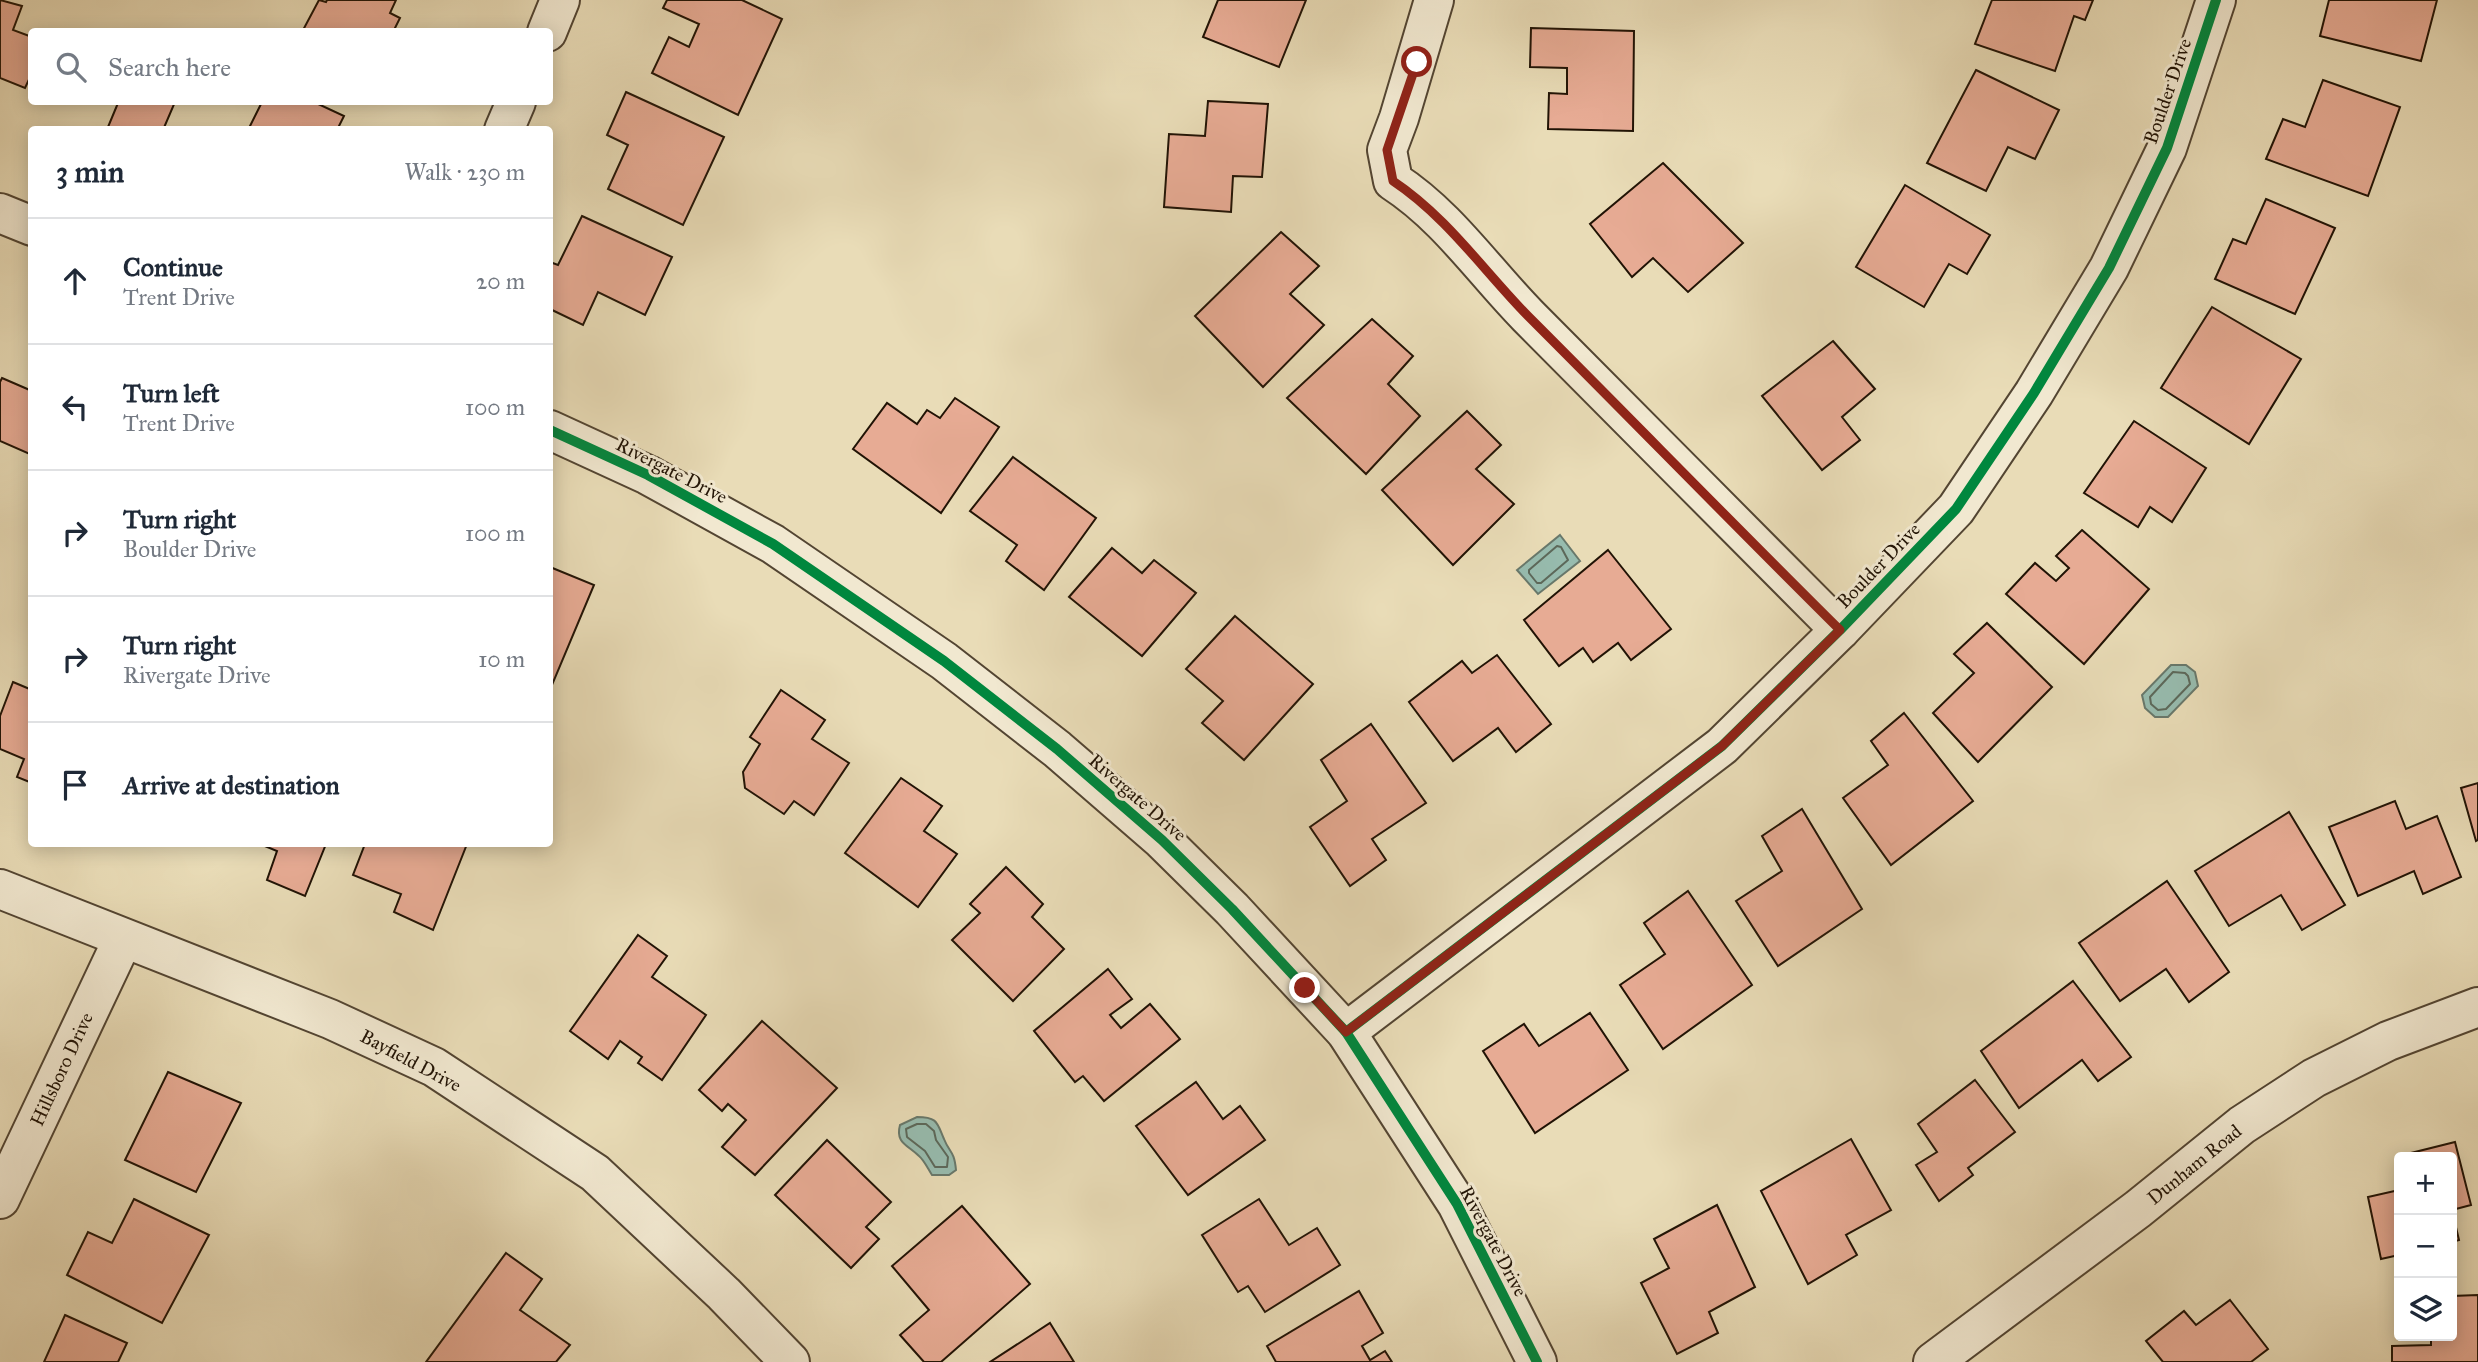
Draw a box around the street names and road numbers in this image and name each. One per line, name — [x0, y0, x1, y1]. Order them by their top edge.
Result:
street label: Boulder Drive — [2139, 35, 2196, 147]
street label: Rivergate Drive — [612, 433, 731, 509]
street label: Boulder Drive — [1832, 518, 1925, 613]
street label: Rivergate Drive — [1083, 749, 1191, 847]
street label: Hillsboro Drive — [25, 1009, 98, 1130]
street label: Bayfield Drive — [356, 1024, 465, 1097]
street label: Dunham Road — [2143, 1119, 2246, 1209]
street label: Rivergate Drive — [1454, 1182, 1532, 1301]

